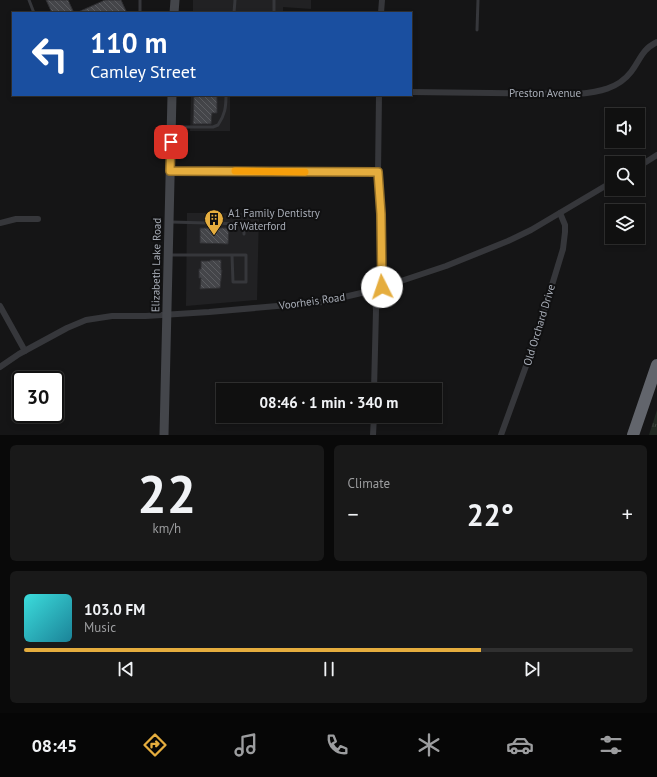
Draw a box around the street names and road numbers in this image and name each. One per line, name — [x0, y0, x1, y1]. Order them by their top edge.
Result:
street label: Preston Avenue — [509, 86, 581, 100]
street label: Elizabeth Lake Road — [148, 218, 164, 312]
street label: Old Orchard Drive — [520, 282, 558, 367]
street label: Voorheis Road — [277, 289, 346, 313]

